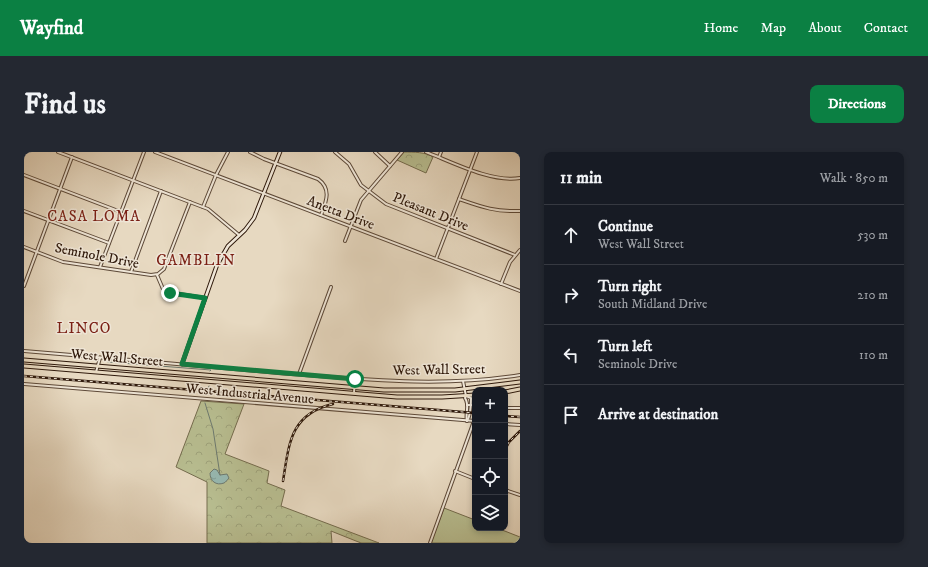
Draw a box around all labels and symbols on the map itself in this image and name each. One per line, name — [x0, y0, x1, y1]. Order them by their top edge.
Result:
street label: Pleasant Drive — [390, 189, 471, 235]
street label: Anetta Drive — [304, 192, 377, 234]
district label: CASA LOMA — [47, 207, 141, 226]
street label: Seminole Drive — [53, 239, 141, 273]
district label: GAMBLIN — [156, 251, 236, 270]
route end — [161, 284, 179, 302]
district label: LINCO — [57, 319, 111, 338]
street label: West Wall Street — [69, 345, 164, 371]
street label: West Wall Street — [392, 360, 486, 380]
route start — [346, 370, 364, 388]
street label: West Industrial Avenue — [184, 379, 315, 409]

